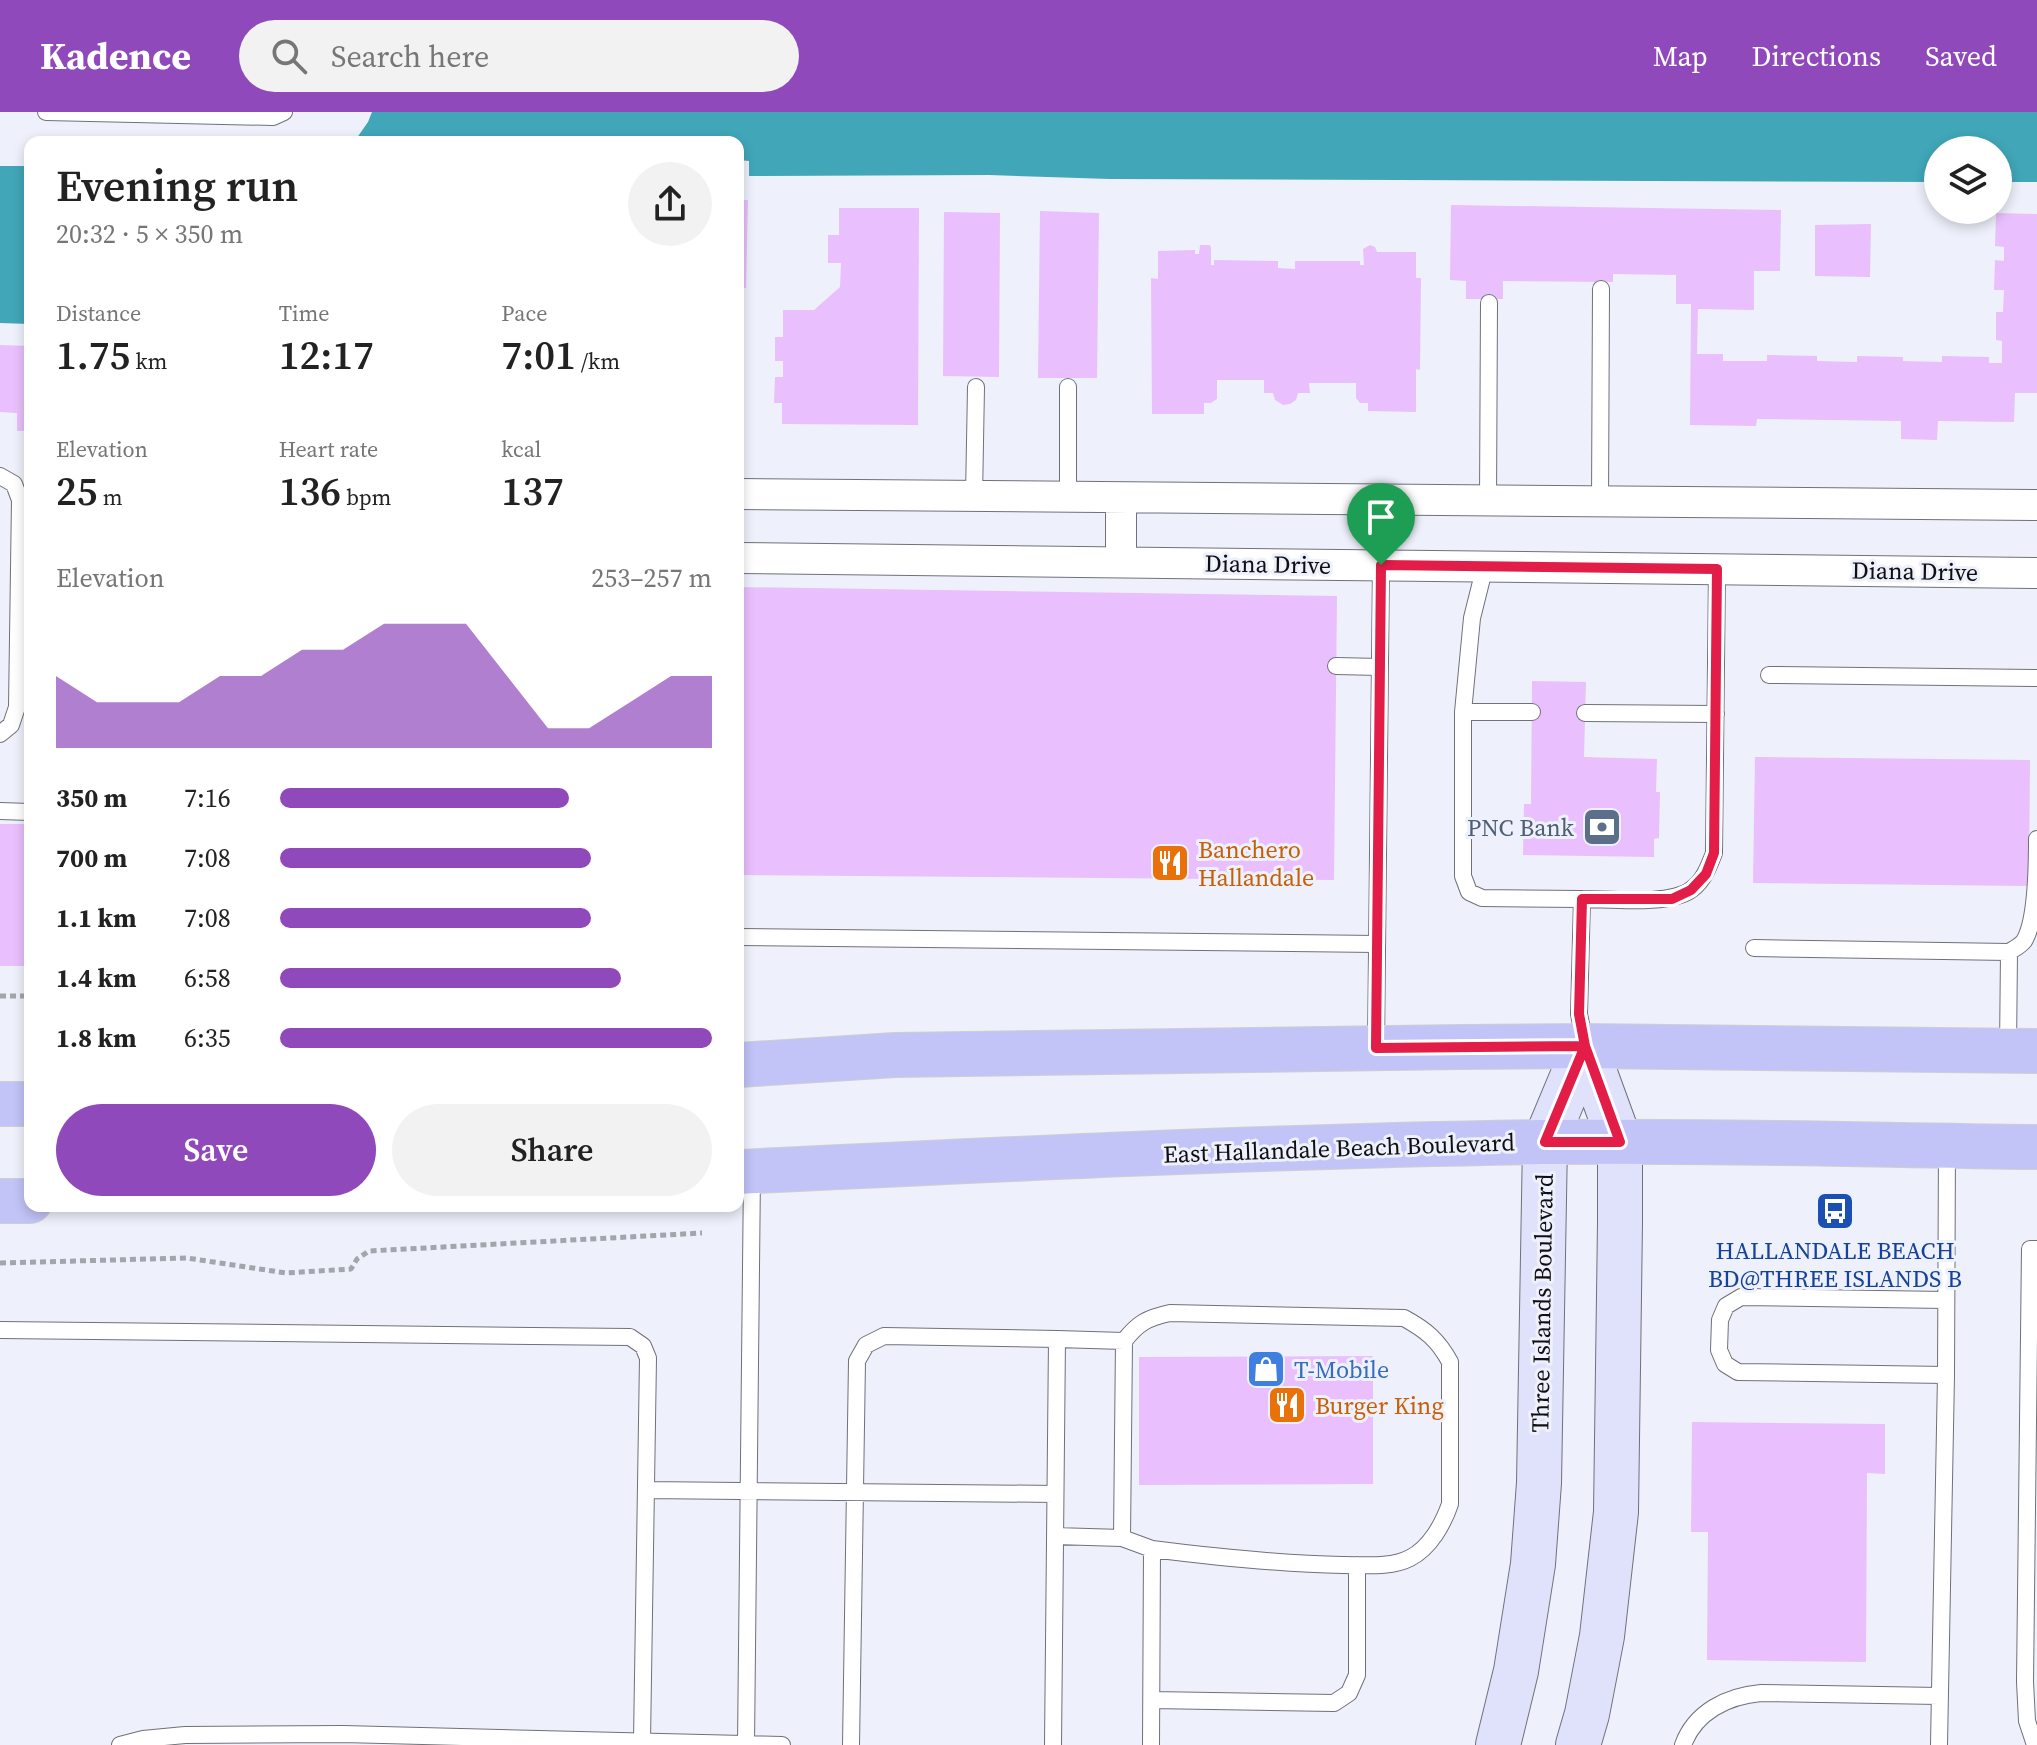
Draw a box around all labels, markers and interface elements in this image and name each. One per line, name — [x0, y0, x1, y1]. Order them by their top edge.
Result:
search box — [239, 20, 799, 92]
text: Kadence — [40, 30, 191, 82]
icon: search — [267, 34, 311, 78]
text: Search here — [331, 36, 489, 77]
text: Map — [1653, 37, 1708, 75]
text: Directions — [1752, 37, 1881, 75]
text: Saved — [1925, 37, 1997, 75]
map controls — [1924, 136, 2012, 224]
button: layers — [1924, 136, 2012, 224]
text: Evening run — [56, 155, 298, 216]
button: share — [628, 162, 712, 246]
text: 20:32 · 5 × 350 m — [56, 216, 243, 252]
text: Distance — [56, 298, 141, 328]
text: Time — [279, 298, 330, 328]
text: Pace — [501, 298, 547, 328]
text: 1.75 — [56, 328, 130, 382]
text: 12:17 — [279, 328, 374, 382]
text: 7:01 — [501, 328, 576, 382]
text: km — [130, 346, 167, 376]
text: /km — [576, 346, 620, 376]
text: Elevation — [56, 434, 148, 464]
text: Heart rate — [279, 434, 378, 464]
text: kcal — [501, 434, 541, 464]
text: 25 — [56, 464, 98, 518]
text: 136 — [279, 464, 341, 518]
text: 137 — [501, 464, 564, 518]
text: m — [98, 482, 123, 512]
text: bpm — [341, 482, 391, 512]
pin — [1347, 483, 1415, 565]
icon: arrive — [1359, 495, 1403, 539]
street label: Diana Drive — [1204, 546, 1332, 582]
street label: Diana Drive — [1851, 553, 1979, 589]
text: Elevation — [56, 560, 165, 596]
text: 253–257 m — [591, 560, 712, 596]
text: 350 m — [56, 780, 127, 816]
text: 7:16 — [184, 780, 231, 816]
bank icon: PNC Bank — [1581, 806, 1623, 848]
place label: PNC Bank — [1467, 811, 1575, 844]
place label: Banchero Hallandale — [1198, 833, 1314, 894]
text: 700 m — [56, 840, 127, 876]
text: 7:08 — [184, 840, 231, 876]
restaurant icon: Banchero Hallandale — [1149, 842, 1191, 884]
text: 1.1 km — [56, 900, 137, 936]
text: 7:08 — [184, 900, 231, 936]
text: 1.4 km — [56, 960, 137, 996]
text: 6:58 — [184, 960, 231, 996]
text: 1.8 km — [56, 1020, 137, 1056]
text: 6:35 — [184, 1020, 231, 1056]
button: Save — [56, 1104, 376, 1196]
button: Share — [392, 1104, 712, 1196]
street label: East Hallandale Beach Boulevard — [1163, 1125, 1516, 1171]
street label: Three Islands Boulevard — [1523, 1173, 1561, 1433]
bus stop icon: HALLANDALE BEACH BD@THREE ISLANDS B — [1814, 1190, 1856, 1232]
place label: HALLANDALE BEACH BD@THREE ISLANDS B — [1708, 1234, 1962, 1295]
shop icon: T-Mobile — [1245, 1348, 1287, 1390]
place label: T-Mobile — [1294, 1353, 1389, 1386]
restaurant icon: Burger King — [1266, 1384, 1308, 1426]
place label: Burger King — [1315, 1389, 1444, 1422]

